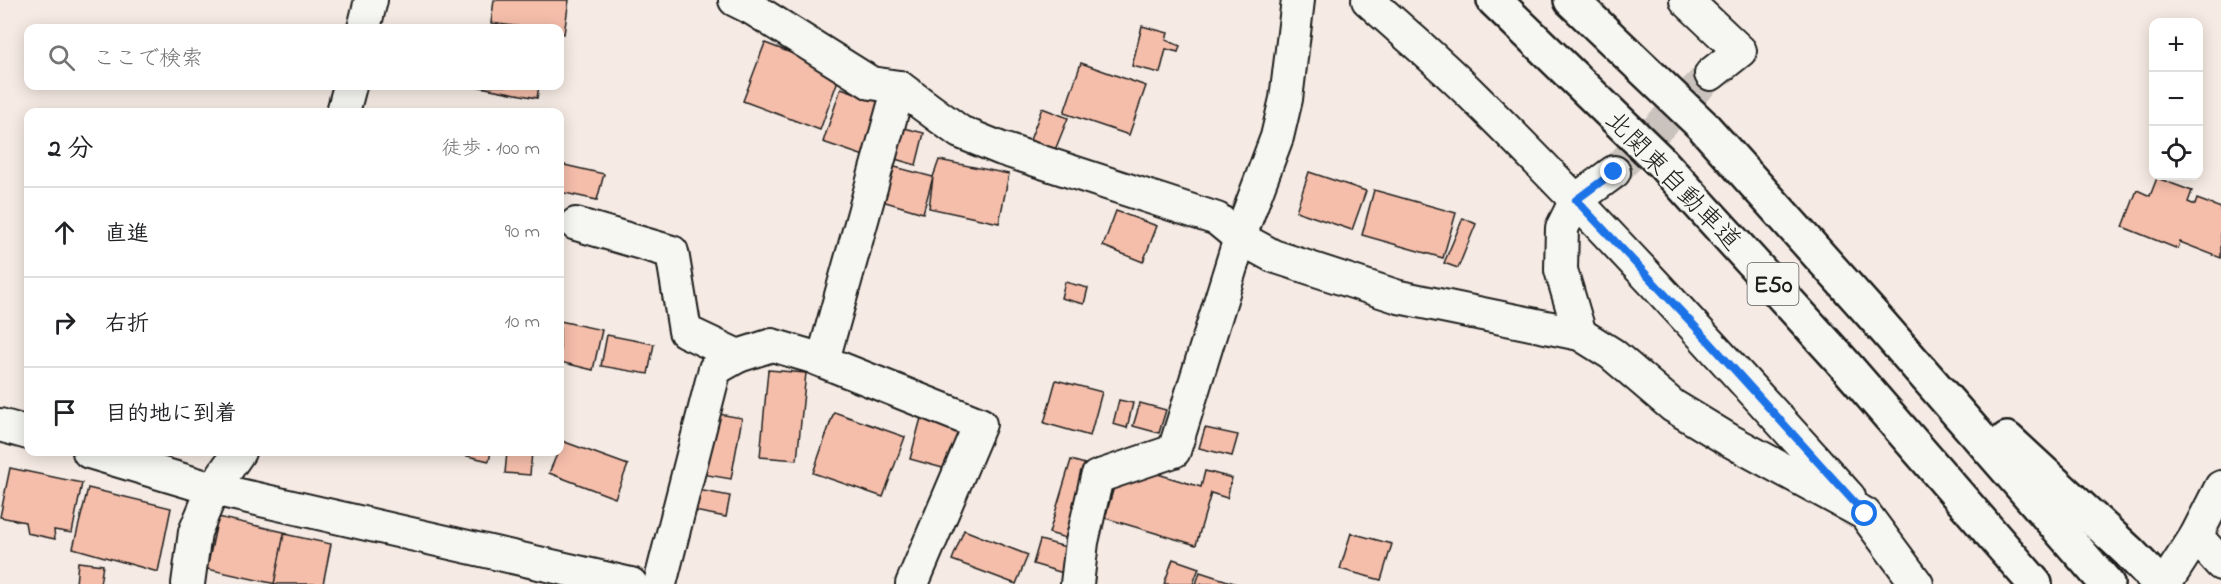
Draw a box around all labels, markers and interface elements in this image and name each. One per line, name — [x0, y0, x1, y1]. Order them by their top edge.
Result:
map controls — [2149, 18, 2203, 180]
button: + — [2149, 18, 2203, 72]
search box — [24, 24, 564, 90]
icon: search — [45, 41, 78, 74]
text: ここで検索 — [93, 44, 203, 76]
button: − — [2149, 72, 2203, 126]
street label: 北関東自動車道 — [1595, 103, 1749, 261]
button: locate — [2149, 126, 2203, 180]
text: 2 分 — [48, 131, 93, 169]
text: 徒歩 · 100 m — [442, 135, 540, 164]
route end — [1600, 158, 1626, 184]
icon: ahead — [48, 216, 81, 249]
text: 90 m — [505, 218, 540, 247]
text: 直進 — [105, 219, 149, 251]
road number: E50 — [1748, 263, 1798, 305]
icon: right — [48, 306, 81, 339]
text: 10 m — [504, 308, 540, 337]
text: 右折 — [105, 309, 149, 341]
icon: arrive — [48, 396, 81, 429]
text: 目的地に到着 — [105, 399, 237, 431]
route start — [1851, 500, 1877, 526]

